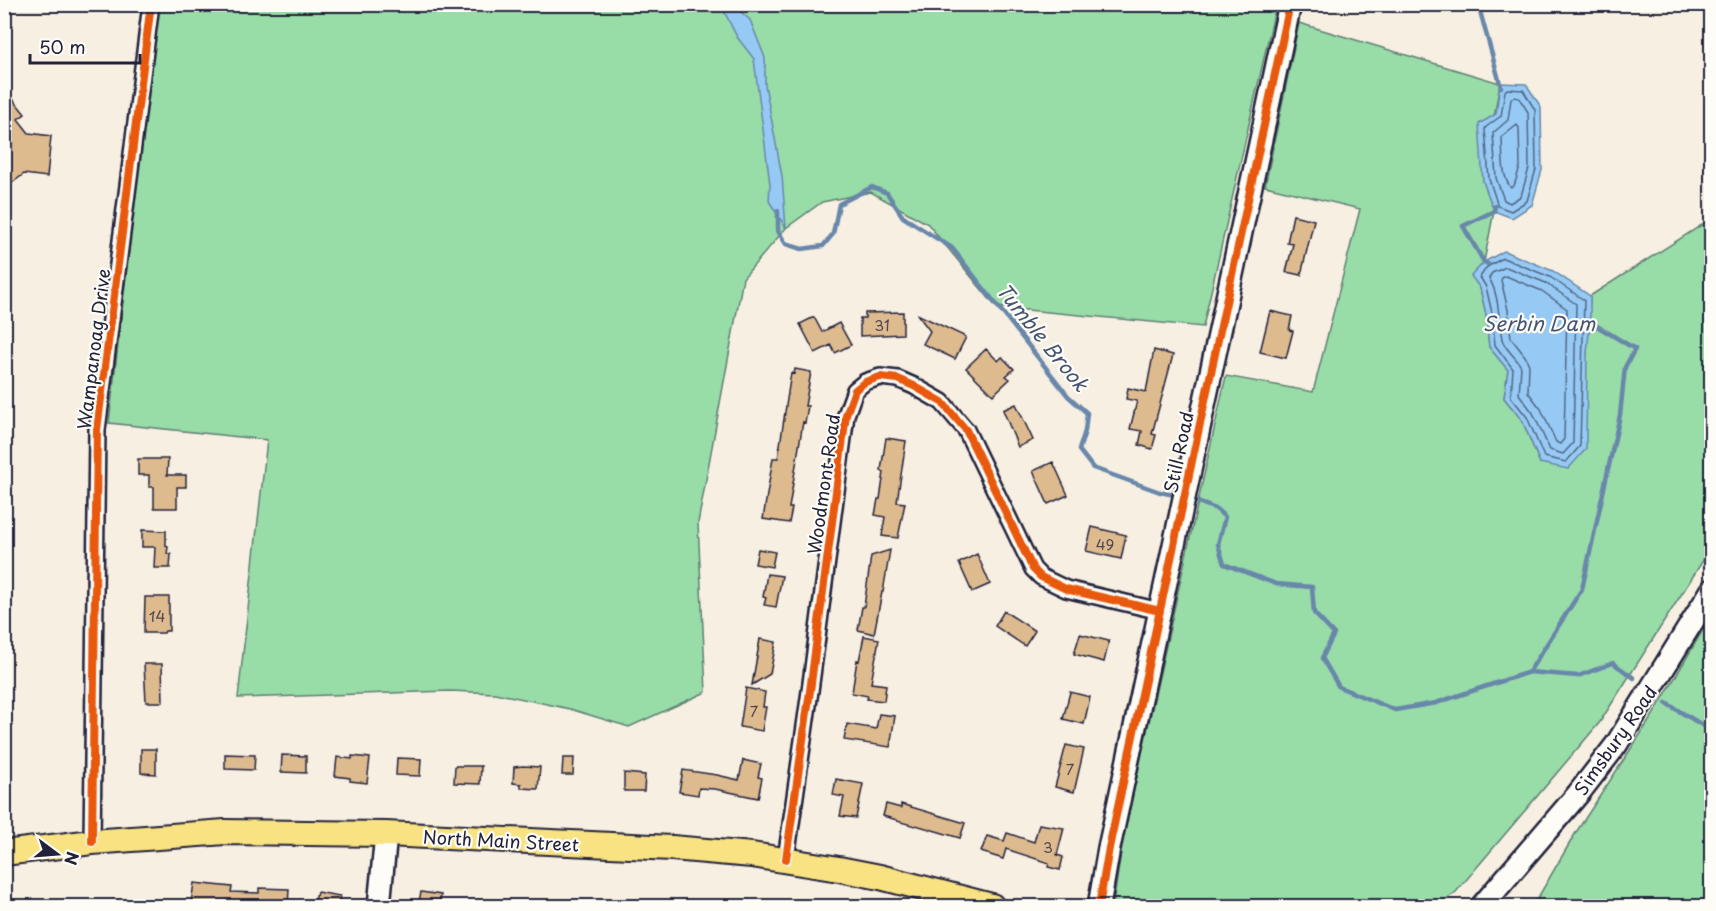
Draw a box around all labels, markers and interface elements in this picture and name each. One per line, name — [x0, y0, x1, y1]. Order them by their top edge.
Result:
scale bar — [30, 27, 140, 65]
text: 50 m — [39, 33, 86, 60]
street label: Wampanoag Drive — [70, 267, 116, 431]
water label: Tumble Brook — [990, 276, 1097, 399]
water label: Serbin Dam — [1483, 308, 1596, 338]
house number: 31 — [874, 313, 890, 336]
street label: Still Road — [1156, 409, 1200, 495]
street label: Woodmont Road — [800, 412, 846, 556]
house number: 49 — [1096, 532, 1114, 555]
house number: 14 — [149, 604, 165, 627]
street label: Simsbury Road — [1567, 680, 1663, 800]
house number: 7 — [750, 699, 759, 722]
house number: 7 — [1066, 757, 1075, 780]
street label: North Main Street — [422, 822, 580, 858]
north arrow — [27, 824, 87, 884]
house number: 3 — [1043, 835, 1053, 858]
text: N — [59, 849, 86, 868]

